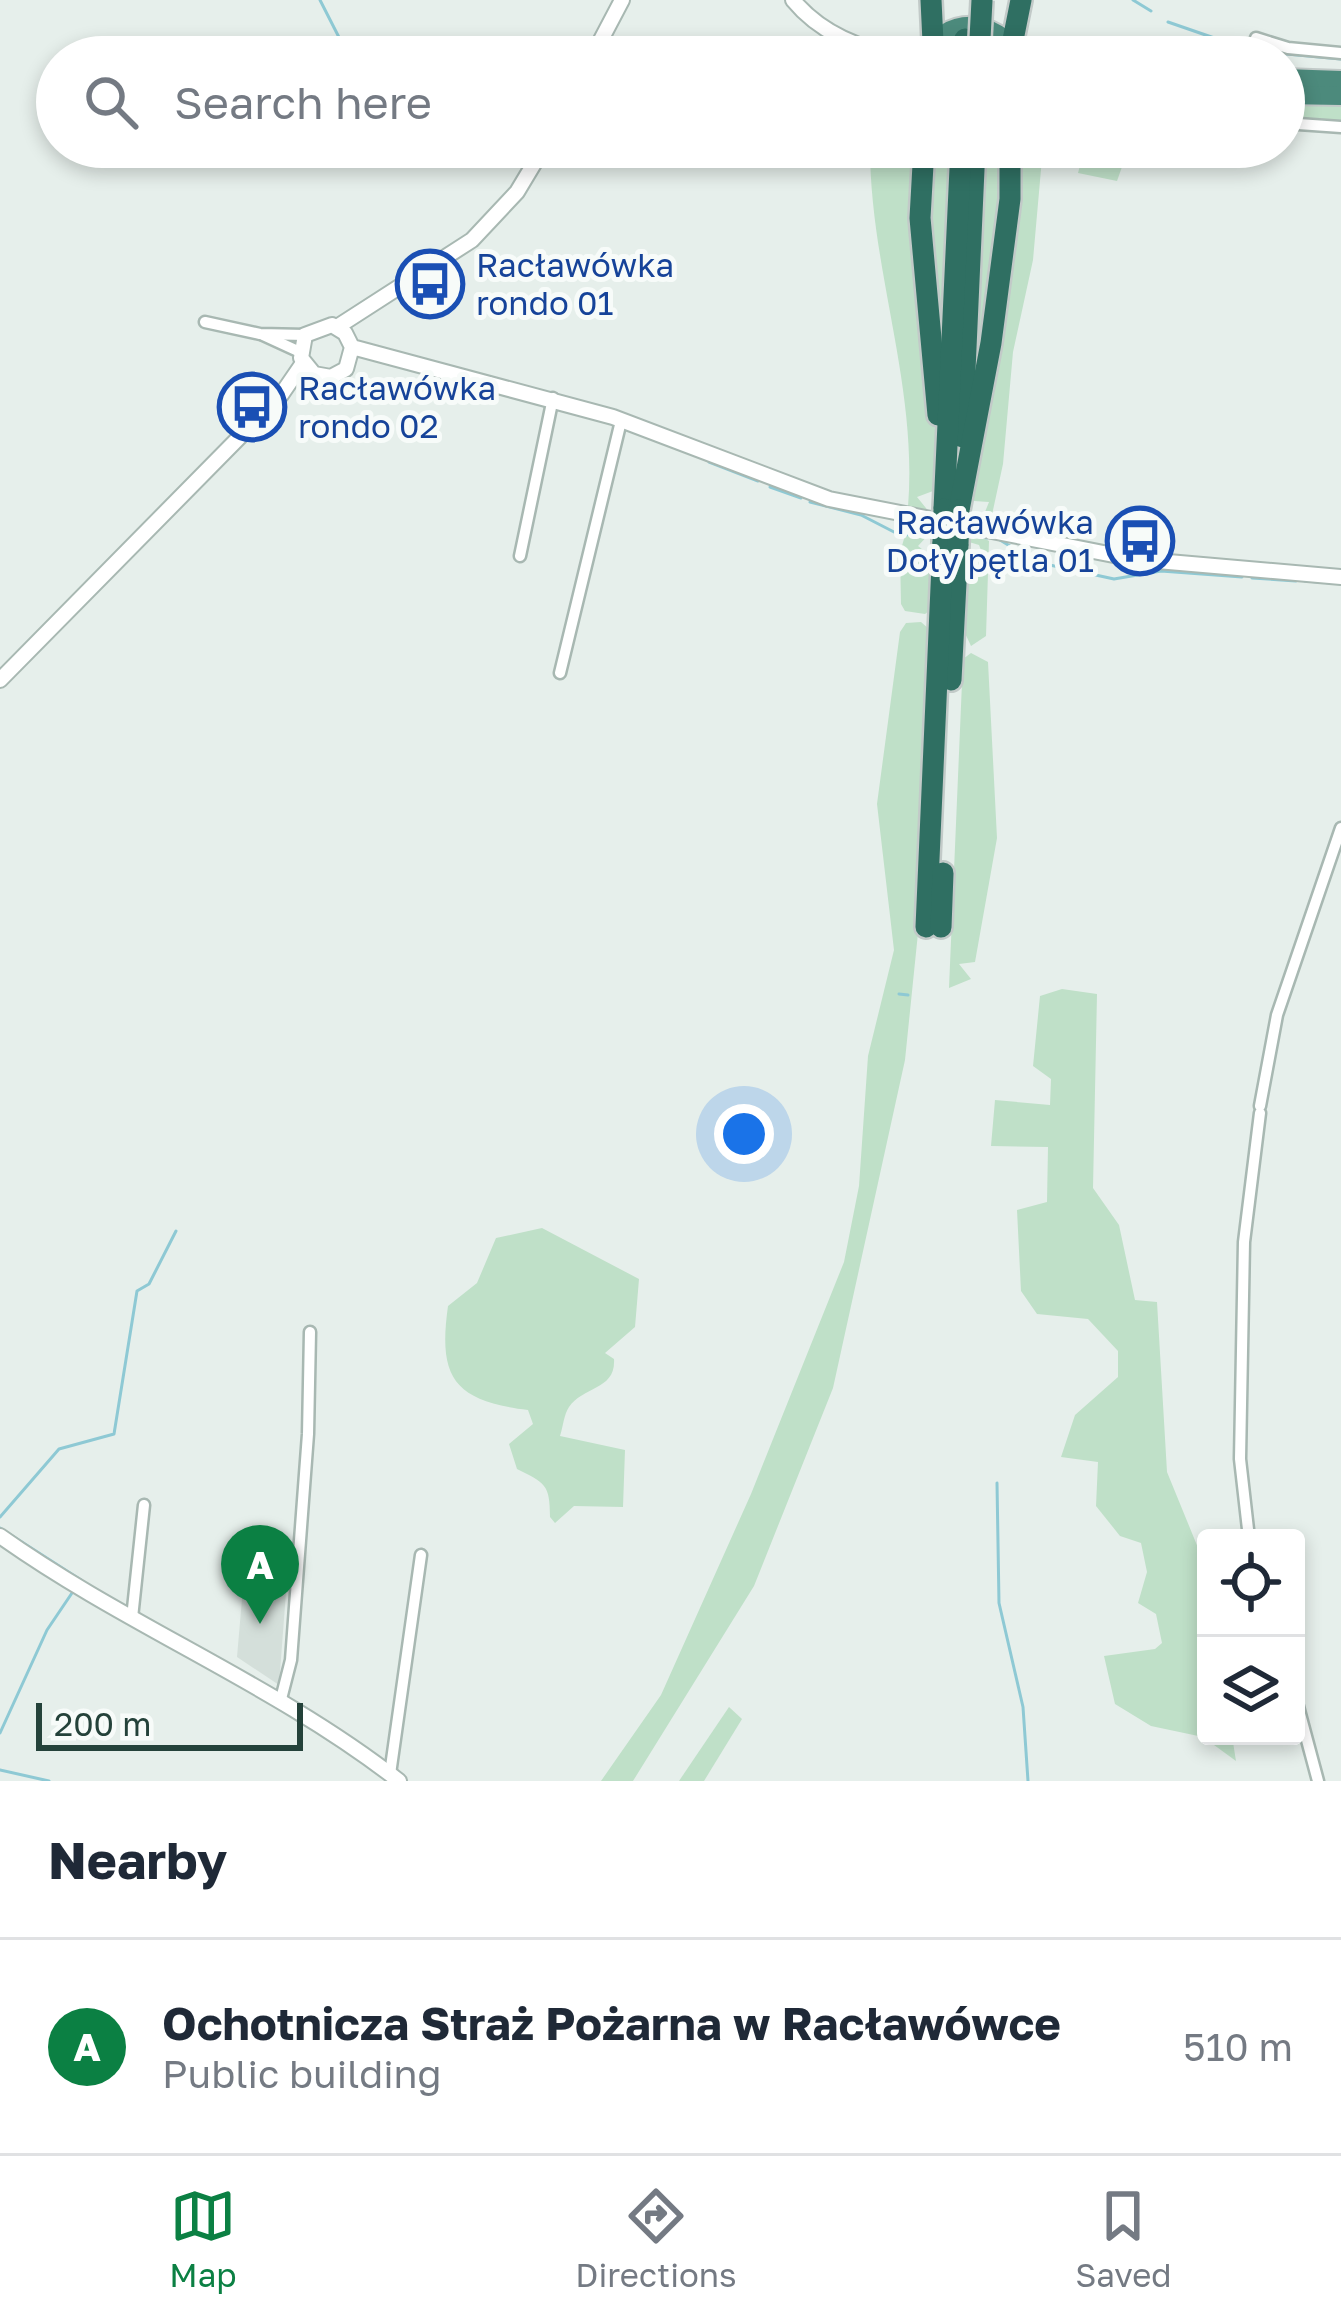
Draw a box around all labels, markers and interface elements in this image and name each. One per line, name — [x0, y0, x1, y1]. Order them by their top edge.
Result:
search box — [36, 36, 1305, 168]
icon: search — [78, 69, 144, 135]
text: Search here — [174, 75, 432, 129]
place label: Racławówka rondo 01 — [476, 245, 674, 322]
bus stop icon: Racławówka rondo 01 — [395, 249, 465, 319]
place label: Racławówka rondo 02 — [298, 368, 496, 445]
bus stop icon: Racławówka rondo 02 — [217, 372, 287, 442]
place label: Racławówka Doły pętla 01 — [886, 502, 1094, 579]
bus stop icon: Racławówka Doły pętla 01 — [1105, 506, 1175, 576]
your location — [714, 1104, 774, 1164]
pin: A — [221, 1525, 299, 1624]
map controls — [1197, 1529, 1305, 1745]
button: locate — [1197, 1529, 1305, 1637]
button: layers — [1197, 1637, 1305, 1745]
scale bar — [36, 1697, 303, 1750]
text: 200 m — [54, 1704, 152, 1743]
text: Nearby — [48, 1829, 227, 1890]
text: Ochotnicza Straż Pożarna w Racławówce — [162, 1996, 1061, 2050]
text: A — [73, 2023, 101, 2070]
text: 510 m — [1183, 2023, 1293, 2070]
text: Public building — [162, 2050, 442, 2097]
tab: Map — [169, 2183, 237, 2294]
tab: Directions — [575, 2183, 737, 2294]
tab: Saved — [1075, 2183, 1172, 2294]

